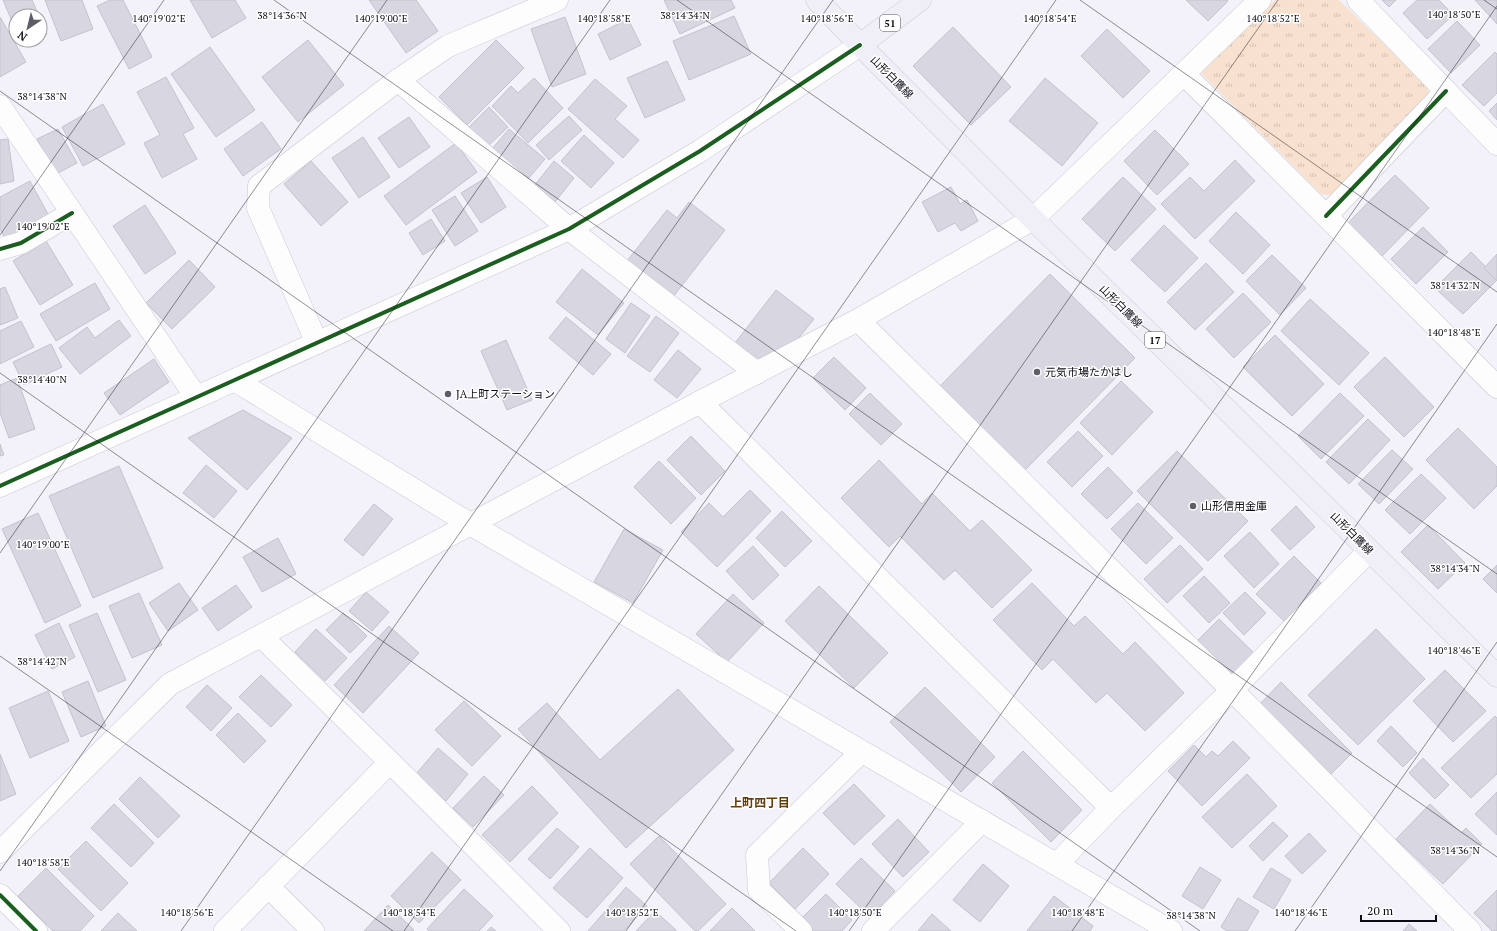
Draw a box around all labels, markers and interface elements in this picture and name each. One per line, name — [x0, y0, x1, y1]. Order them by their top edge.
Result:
north arrow — [8, 8, 48, 48]
text: 140°18'50"E — [1427, 8, 1481, 21]
text: 38°14'36"N — [257, 9, 307, 22]
text: 38°14'34"N — [660, 9, 710, 22]
text: 140°19'02"E — [132, 12, 186, 25]
text: 140°19'00"E — [354, 12, 408, 25]
text: 140°18'58"E — [577, 12, 631, 25]
text: 140°18'56"E — [800, 12, 854, 25]
text: 140°18'54"E — [1023, 12, 1077, 25]
text: 140°18'52"E — [1246, 12, 1300, 25]
road number: 51 — [880, 15, 900, 31]
text: N — [14, 28, 30, 44]
street label: 山形白鷹線 — [868, 53, 916, 101]
text: 38°14'38"N — [17, 90, 67, 103]
text: 140°19'02"E — [16, 220, 70, 233]
text: 38°14'32"N — [1430, 279, 1480, 292]
street label: 山形白鷹線 — [1097, 282, 1145, 330]
text: 140°18'48"E — [1427, 326, 1481, 339]
road number: 17 — [1145, 332, 1165, 348]
place label: 元気市場たかはし — [1045, 365, 1133, 379]
marker: 元気市場たかはし — [1032, 367, 1042, 377]
text: 38°14'40"N — [17, 373, 67, 386]
place label: JA上町ステーション — [456, 387, 555, 401]
marker: JA上町ステーション — [443, 389, 453, 399]
place label: 山形信用金庫 — [1201, 499, 1267, 513]
marker: 山形信用金庫 — [1188, 501, 1198, 511]
street label: 山形白鷹線 — [1328, 509, 1376, 557]
text: 140°19'00"E — [16, 538, 70, 551]
text: 38°14'34"N — [1430, 562, 1480, 575]
text: 140°18'46"E — [1427, 644, 1481, 657]
text: 38°14'42"N — [17, 655, 67, 668]
district label: 上町四丁目 — [730, 795, 790, 810]
text: 38°14'36"N — [1430, 844, 1480, 857]
text: 140°18'58"E — [16, 856, 70, 869]
scale bar — [1361, 897, 1436, 923]
text: 20 m — [1367, 903, 1394, 918]
text: 140°18'56"E — [160, 906, 214, 919]
text: 140°18'54"E — [382, 906, 436, 919]
text: 140°18'52"E — [605, 906, 659, 919]
text: 140°18'50"E — [828, 906, 882, 919]
text: 140°18'48"E — [1051, 906, 1105, 919]
text: 140°18'46"E — [1274, 906, 1328, 919]
text: 38°14'38"N — [1166, 909, 1216, 922]

